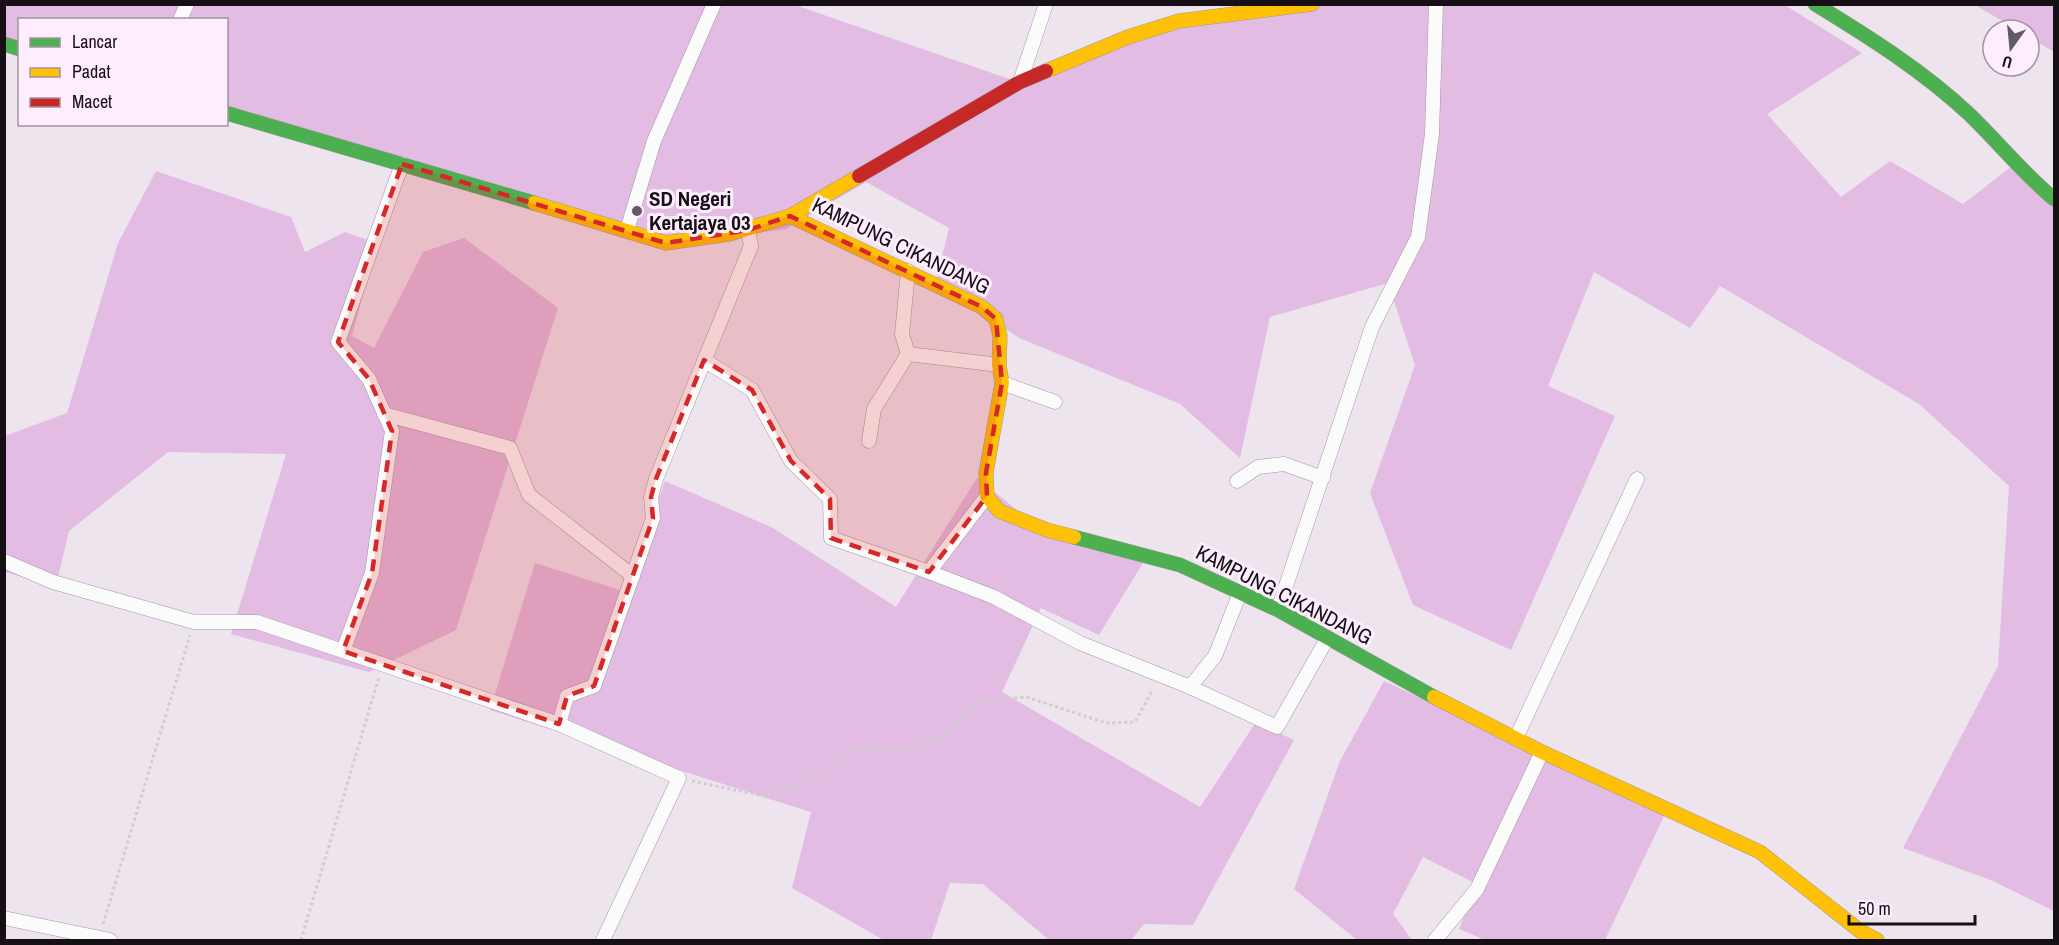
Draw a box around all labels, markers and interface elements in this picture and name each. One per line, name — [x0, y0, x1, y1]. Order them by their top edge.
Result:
legend — [18, 18, 228, 126]
north arrow — [1981, 18, 2041, 78]
text: Lancar — [72, 29, 117, 54]
text: U — [2000, 51, 2015, 74]
text: Padat — [72, 59, 111, 84]
text: Macet — [72, 89, 112, 114]
place label: SD Negeri Kertajaya 03 — [649, 184, 750, 237]
street label: KAMPUNG CIKANDANG — [808, 190, 995, 301]
marker: SD Negeri Kertajaya 03 — [630, 204, 644, 218]
street label: KAMPUNG CIKANDANG — [1191, 538, 1377, 652]
scale bar — [1849, 888, 1975, 926]
text: 50 m — [1858, 896, 1891, 921]

